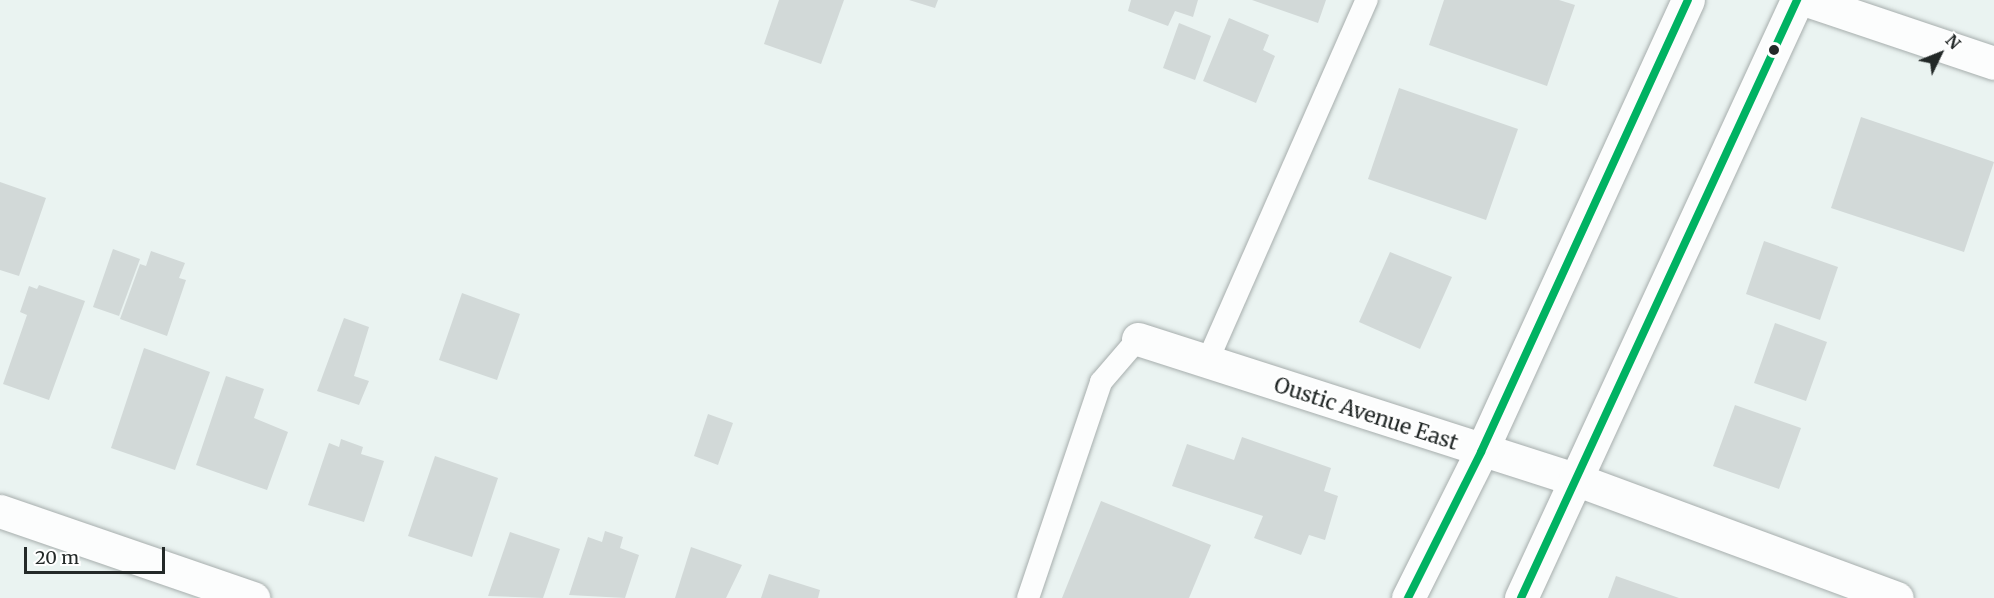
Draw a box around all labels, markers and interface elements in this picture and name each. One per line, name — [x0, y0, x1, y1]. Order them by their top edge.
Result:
north arrow — [1910, 24, 1970, 84]
text: N — [1942, 30, 1965, 53]
unlabelled marker — [1768, 44, 1780, 56]
street label: Oustic Avenue East — [1271, 372, 1461, 456]
scale bar — [27, 535, 168, 573]
text: 20 m — [35, 546, 79, 569]

